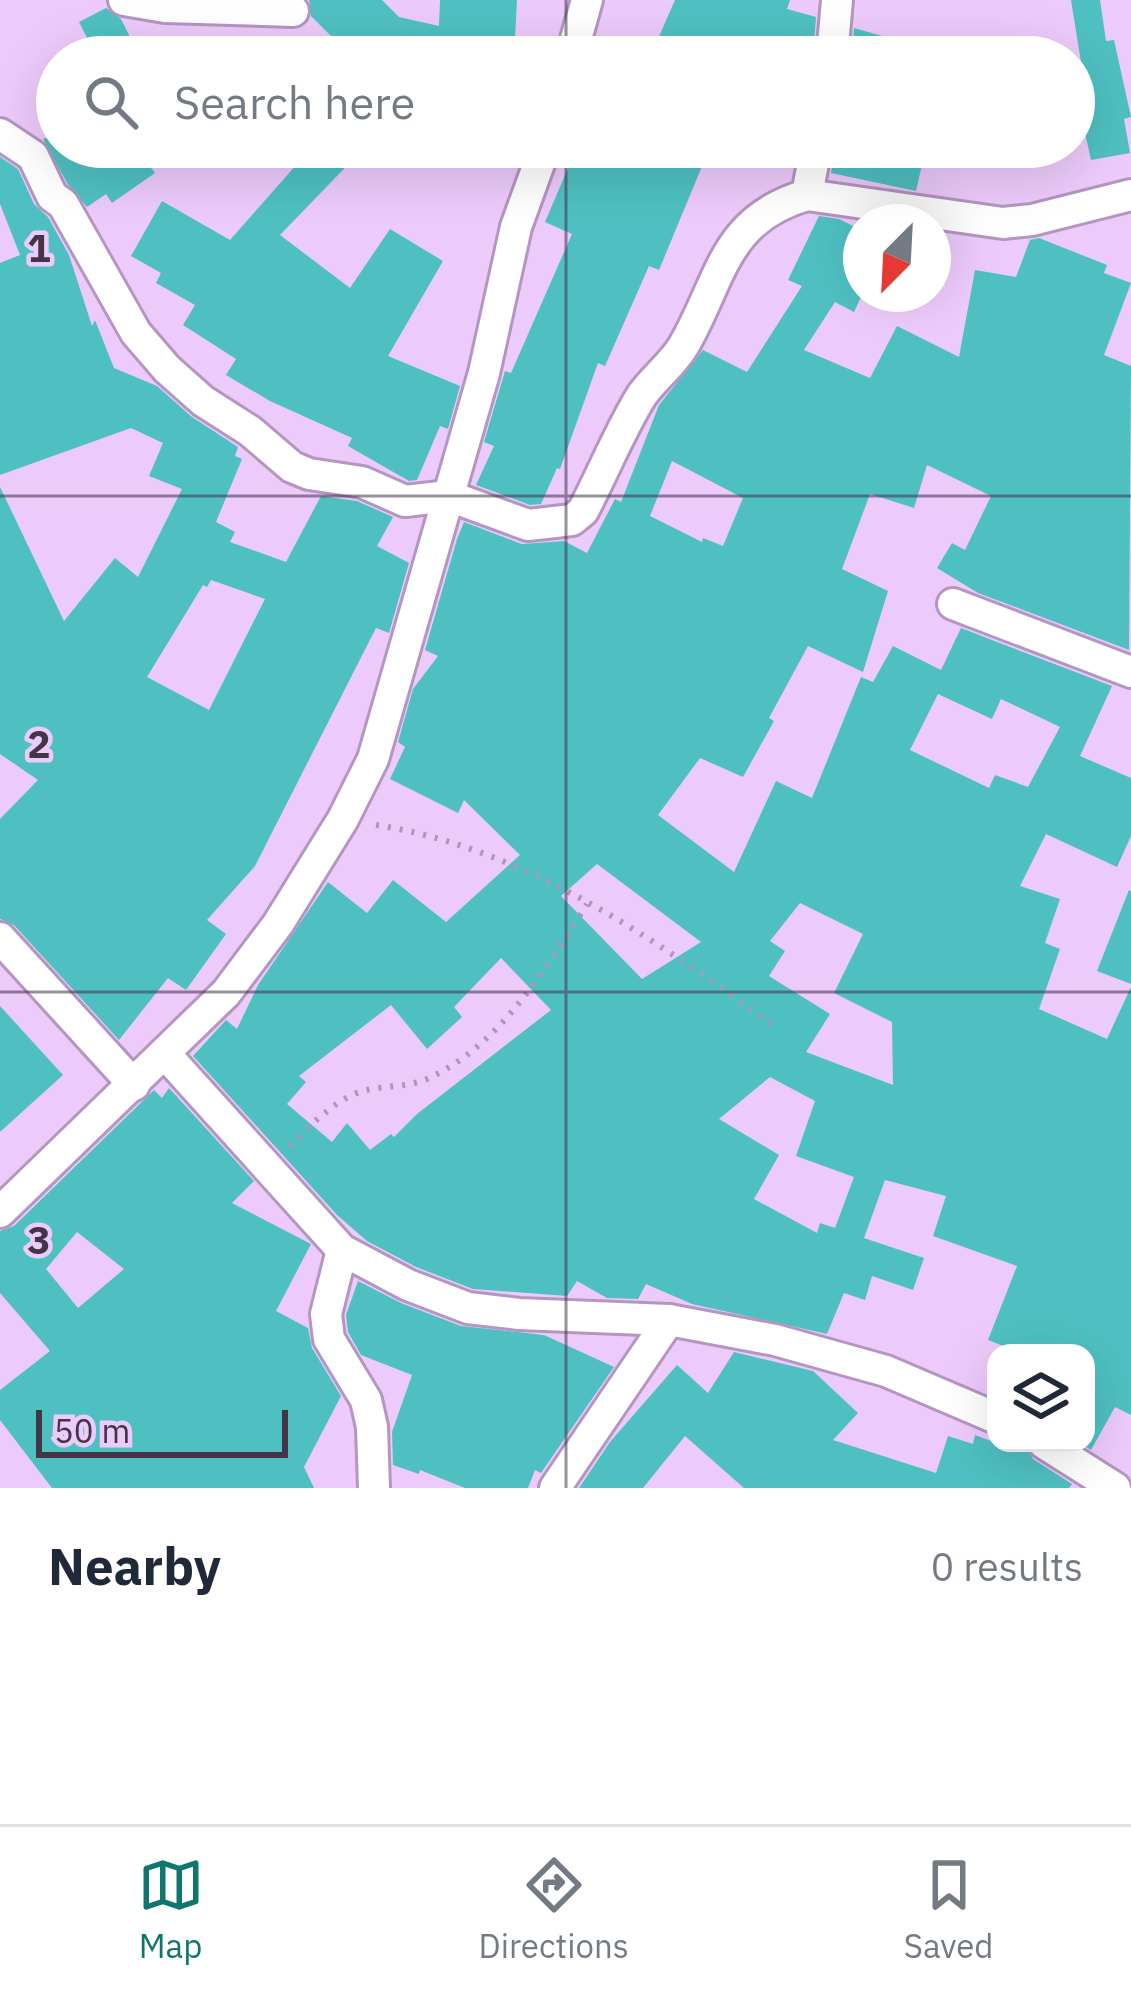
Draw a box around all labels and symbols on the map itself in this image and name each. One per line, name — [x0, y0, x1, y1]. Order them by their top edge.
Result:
north arrow — [843, 204, 951, 312]
text: 1 — [27, 222, 51, 273]
text: 2 — [27, 718, 51, 769]
text: 3 — [27, 1214, 51, 1265]
scale bar — [36, 1404, 288, 1457]

